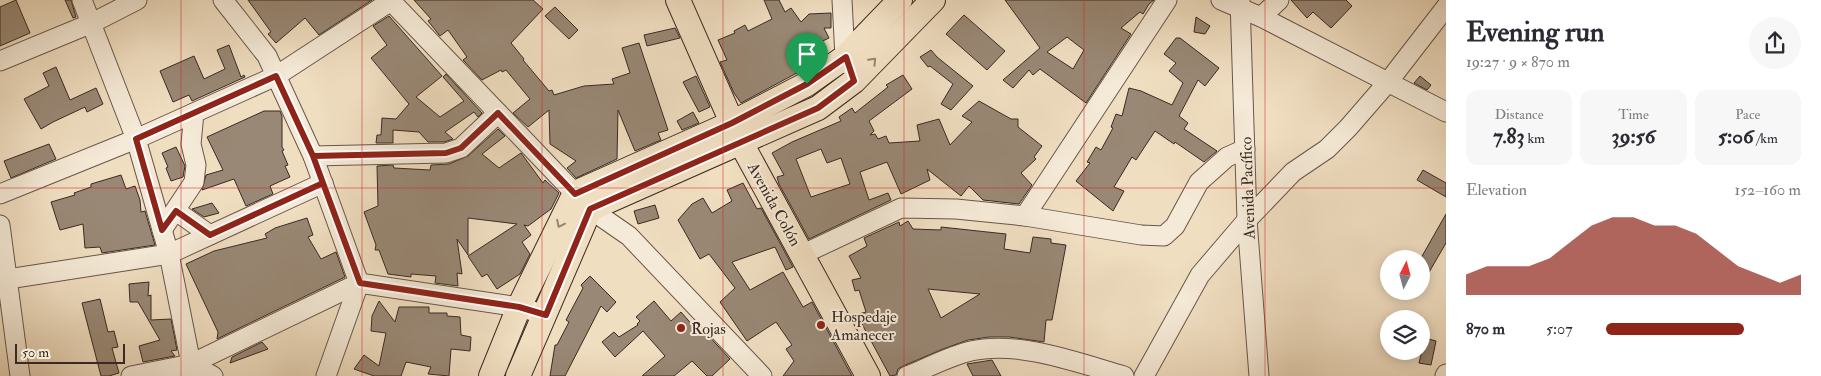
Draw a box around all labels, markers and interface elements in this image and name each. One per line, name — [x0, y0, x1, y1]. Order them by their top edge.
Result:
text: Evening run — [1466, 15, 1604, 50]
button: share — [1749, 17, 1801, 69]
pin — [786, 33, 828, 84]
icon: arrive — [793, 40, 821, 68]
text: 19:27 · 9 × 870 m — [1466, 52, 1570, 72]
one-way arrow — [867, 58, 876, 67]
text: Distance — [1495, 106, 1544, 123]
text: Time — [1618, 106, 1649, 123]
text: Pace — [1735, 106, 1760, 123]
text: 7.83 — [1493, 123, 1525, 150]
text: 39:56 — [1612, 123, 1655, 150]
text: 5:06 — [1718, 123, 1754, 150]
text: km — [1525, 130, 1545, 147]
text: /km — [1754, 130, 1778, 147]
street label: Avenida Pacífico — [1236, 136, 1260, 241]
street label: Avenida Colón — [742, 158, 805, 250]
text: Elevation — [1466, 180, 1527, 200]
text: 152–160 m — [1734, 180, 1801, 200]
one-way arrow — [556, 219, 566, 228]
north arrow — [1380, 250, 1430, 300]
map controls — [1380, 250, 1430, 360]
place label: Hospedaje Amanecer — [830, 307, 897, 345]
button: layers — [1380, 310, 1430, 360]
place label: Rojas — [691, 319, 726, 339]
marker: Hospedaje Amanecer — [815, 319, 827, 331]
text: 870 m — [1466, 319, 1505, 339]
text: 5:07 — [1546, 319, 1573, 339]
marker: Rojas — [675, 322, 687, 334]
scale bar — [15, 341, 125, 364]
text: 50 m — [22, 344, 49, 361]

